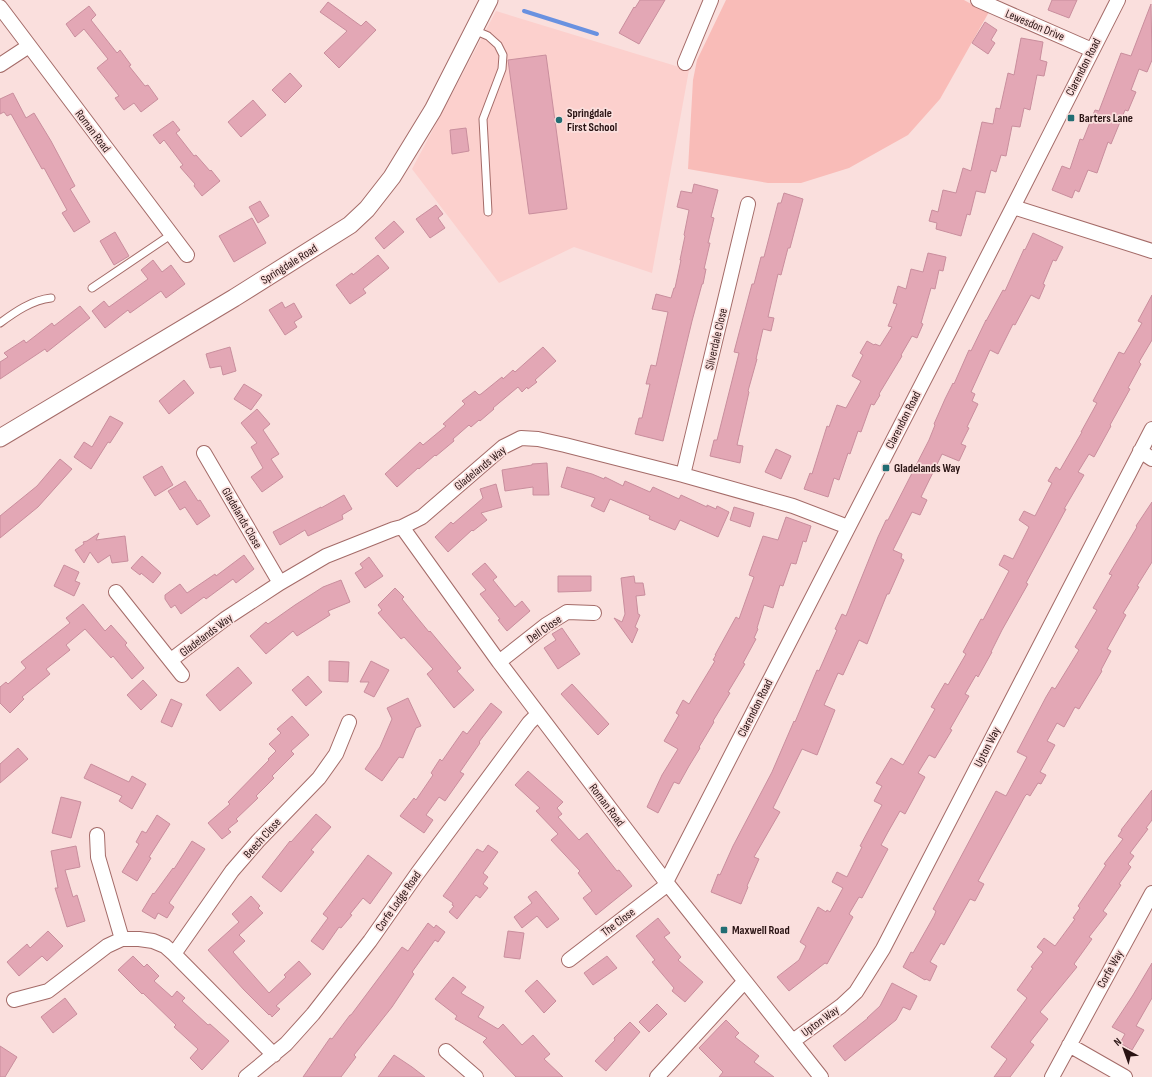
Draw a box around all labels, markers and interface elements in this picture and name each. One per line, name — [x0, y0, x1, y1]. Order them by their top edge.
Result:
street label: Lewesdon Drive — [1003, 6, 1067, 45]
street label: Clarendon Road — [1062, 36, 1104, 99]
place label: Springdale First School — [567, 106, 617, 135]
street label: Roman Road — [72, 107, 114, 156]
place label: Barters Lane — [1079, 111, 1133, 126]
marker: Barters Lane — [1066, 113, 1076, 123]
marker: Springdale First School — [554, 115, 564, 125]
street label: Springdale Road — [258, 241, 320, 288]
street label: Silverdale Close — [702, 307, 731, 371]
street label: Clarendon Road — [882, 389, 924, 452]
street label: Gladelands Way — [451, 443, 510, 494]
place label: Gladelands Way — [894, 461, 960, 476]
marker: Gladelands Way — [881, 463, 891, 473]
street label: Gladelands Close — [218, 485, 265, 552]
street label: Gladelands Way — [177, 610, 236, 660]
street label: Dell Close — [524, 612, 565, 647]
street label: Clarendon Road — [734, 677, 776, 740]
street label: Upton Way — [971, 724, 1004, 770]
street label: Roman Road — [586, 781, 628, 830]
street label: Beech Close — [240, 815, 284, 862]
street label: Corfe Lodge Road — [372, 868, 425, 934]
street label: The Close — [598, 905, 638, 940]
place label: Maxwell Road — [732, 923, 790, 938]
marker: Maxwell Road — [719, 925, 729, 935]
street label: Corfe Way — [1094, 947, 1127, 991]
street label: Upton Way — [798, 1002, 842, 1040]
north arrow — [1104, 1029, 1144, 1069]
text: N — [1111, 1035, 1124, 1049]

